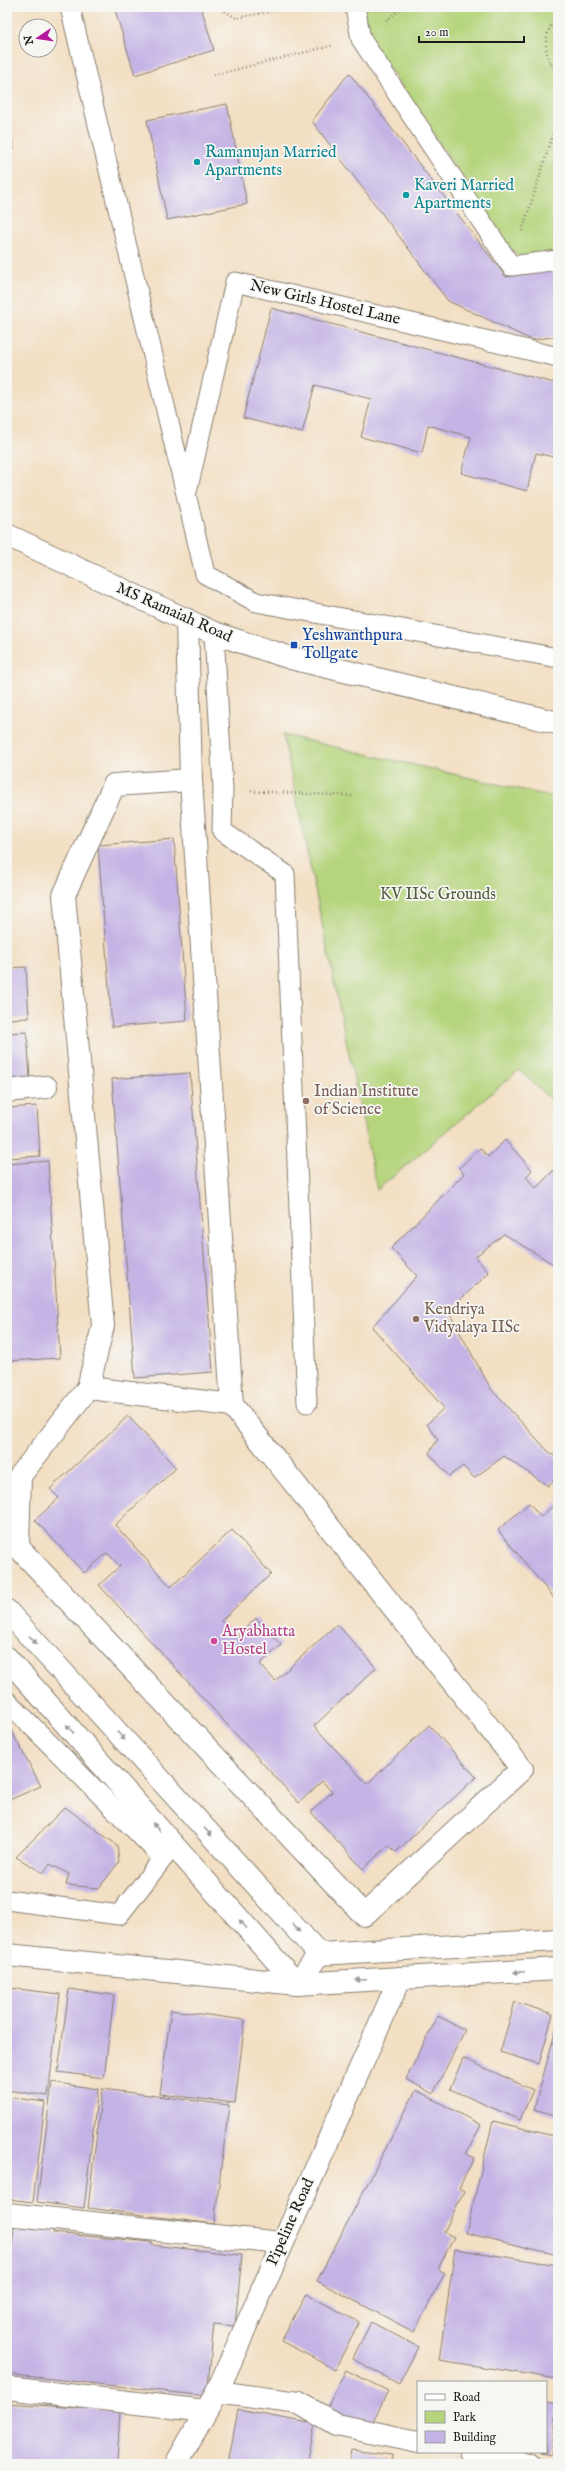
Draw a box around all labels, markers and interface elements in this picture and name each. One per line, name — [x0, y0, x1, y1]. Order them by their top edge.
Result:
north arrow — [18, 18, 58, 58]
scale bar — [419, 18, 524, 44]
text: 20 m — [425, 25, 448, 40]
text: N — [21, 33, 37, 47]
place label: Ramanujan Married Apartments — [204, 143, 337, 181]
marker: Ramanujan Married Apartments — [192, 157, 202, 167]
place label: Kaveri Married Apartments — [413, 176, 515, 214]
marker: Kaveri Married Apartments — [401, 190, 411, 200]
street label: New Girls Hostel Lane — [248, 276, 402, 330]
street label: MS Ramaiah Road — [113, 579, 235, 648]
place label: Yeshwanthpura Tollgate — [302, 626, 403, 664]
marker: Yeshwanthpura Tollgate — [289, 640, 299, 650]
park label: KV IISc Grounds — [380, 885, 496, 905]
place label: Indian Institute of Science — [314, 1082, 419, 1120]
marker: Indian Institute of Science — [301, 1096, 311, 1106]
place label: Kendriya Vidyalaya IISc — [423, 1300, 520, 1338]
marker: Kendriya Vidyalaya IISc — [411, 1314, 421, 1324]
place label: Aryabhatta Hostel — [221, 1622, 295, 1660]
one-way arrow — [29, 1635, 38, 1645]
marker: Aryabhatta Hostel — [209, 1636, 219, 1646]
one-way arrow — [66, 1724, 75, 1734]
one-way arrow — [116, 1731, 125, 1741]
one-way arrow — [152, 1821, 161, 1832]
one-way arrow — [204, 1827, 213, 1837]
one-way arrow — [239, 1919, 248, 1928]
one-way arrow — [291, 1924, 300, 1933]
one-way arrow — [513, 1968, 525, 1975]
one-way arrow — [355, 1977, 367, 1984]
street label: Pipeline Road — [263, 2175, 319, 2269]
legend — [417, 2381, 547, 2453]
text: Road — [453, 2390, 481, 2405]
text: Park — [453, 2410, 476, 2425]
text: Building — [453, 2430, 497, 2445]

